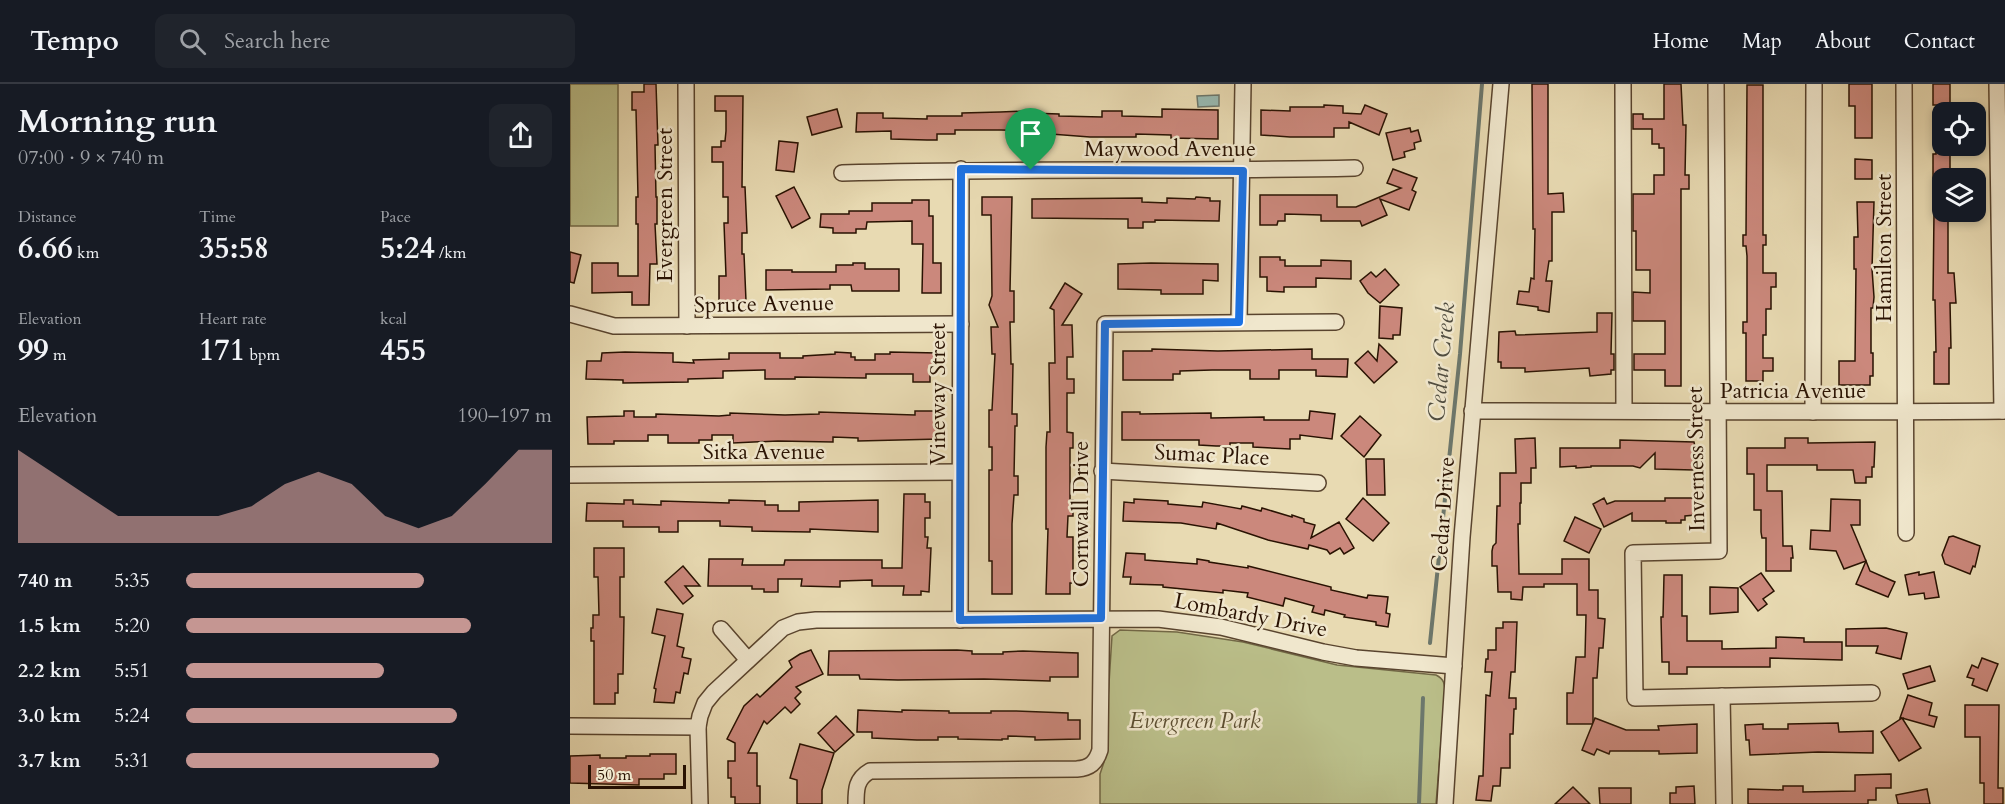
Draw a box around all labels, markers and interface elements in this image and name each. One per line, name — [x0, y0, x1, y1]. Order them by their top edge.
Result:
search box — [155, 14, 575, 68]
text: Tempo — [30, 22, 119, 60]
icon: search — [176, 25, 209, 58]
text: Search here — [224, 26, 331, 56]
text: Home — [1653, 27, 1709, 56]
text: Map — [1742, 27, 1782, 56]
text: About — [1815, 27, 1871, 56]
text: Contact — [1904, 27, 1975, 56]
text: Morning run — [18, 99, 218, 144]
map controls — [1932, 102, 1986, 222]
button: locate — [1932, 102, 1986, 156]
button: share — [489, 104, 552, 167]
pin — [1005, 108, 1056, 170]
icon: arrive — [1014, 117, 1047, 150]
street label: Evergreen Street — [650, 128, 680, 282]
street label: Maywood Avenue — [1084, 134, 1256, 164]
text: 07:00 · 9 × 740 m — [18, 144, 164, 171]
button: layers — [1932, 168, 1986, 222]
street label: Hamilton Street — [1869, 174, 1899, 322]
text: Distance — [18, 206, 76, 228]
text: Time — [199, 206, 236, 228]
text: Pace — [380, 206, 411, 228]
text: 6.66 — [18, 228, 73, 269]
text: 35:58 — [199, 228, 269, 269]
text: 5:24 — [380, 228, 435, 269]
text: km — [73, 242, 99, 264]
text: /km — [435, 242, 466, 264]
street label: Spruce Avenue — [694, 288, 834, 320]
water label: Cedar Creek — [1420, 301, 1463, 423]
text: Elevation — [18, 308, 82, 330]
text: Heart rate — [199, 308, 267, 330]
text: kcal — [380, 308, 407, 330]
street label: Vineway Street — [923, 323, 953, 465]
text: 99 — [18, 330, 49, 371]
text: 171 — [199, 330, 245, 371]
text: 455 — [380, 330, 426, 371]
text: m — [49, 344, 67, 366]
text: bpm — [245, 344, 280, 366]
street label: Patricia Avenue — [1720, 376, 1866, 406]
street label: Inverness Street — [1680, 386, 1712, 532]
text: Elevation — [18, 402, 97, 429]
text: 190–197 m — [457, 402, 552, 429]
street label: Sitka Avenue — [703, 437, 825, 467]
street label: Sumac Place — [1154, 437, 1270, 473]
street label: Cornwall Drive — [1066, 441, 1096, 587]
street label: Cedar Drive — [1424, 456, 1462, 573]
text: 740 m — [18, 567, 73, 594]
text: 5:35 — [114, 567, 150, 594]
street label: Lombardy Drive — [1172, 585, 1330, 645]
text: 1.5 km — [18, 612, 81, 639]
text: 5:20 — [114, 612, 150, 639]
text: 2.2 km — [18, 657, 81, 684]
text: 5:51 — [114, 657, 150, 684]
text: 3.0 km — [18, 702, 81, 729]
text: 5:24 — [114, 702, 150, 729]
park label: Evergreen Park — [1129, 706, 1261, 736]
text: 3.7 km — [18, 747, 81, 774]
text: 5:31 — [114, 747, 150, 774]
scale bar — [588, 762, 686, 790]
text: 50 m — [597, 764, 631, 786]

